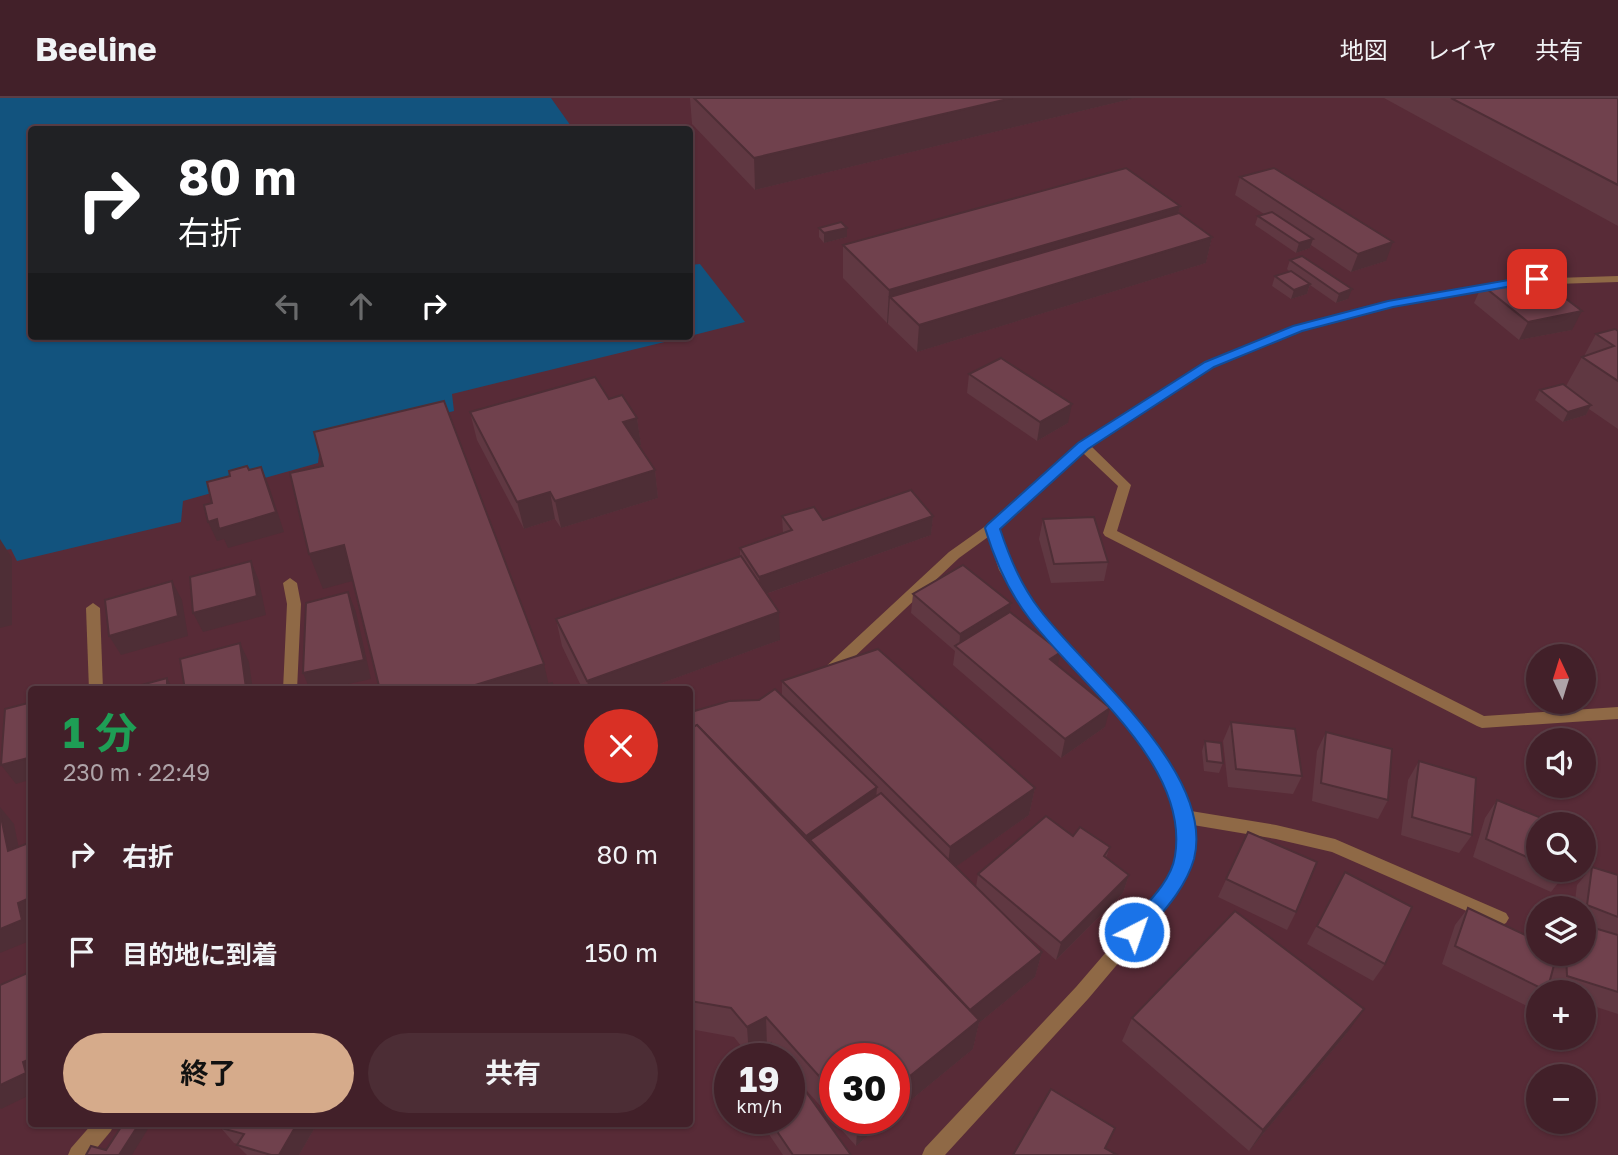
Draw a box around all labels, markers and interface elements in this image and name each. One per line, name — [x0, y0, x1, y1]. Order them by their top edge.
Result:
text: Beeline — [35, 29, 157, 68]
text: 地図 — [1340, 35, 1388, 64]
text: レイヤ — [1426, 35, 1497, 64]
text: 共有 — [1535, 35, 1583, 64]
text: 80 m — [178, 147, 296, 206]
icon: right — [63, 154, 154, 245]
text: 右折 — [178, 213, 242, 251]
pin — [1507, 249, 1567, 309]
icon: arrive — [1518, 260, 1556, 298]
icon: left — [269, 287, 307, 325]
icon: ahead — [342, 287, 380, 325]
icon: right — [415, 287, 453, 325]
north arrow — [1526, 644, 1596, 714]
map controls — [1526, 644, 1596, 1134]
text: 1 分 — [63, 707, 137, 757]
button: close — [584, 709, 658, 783]
button: sound — [1526, 728, 1596, 798]
text: 230 m · 22:49 — [63, 758, 210, 786]
button: search — [1526, 812, 1596, 882]
icon: right — [63, 835, 101, 873]
text: 80 m — [597, 839, 658, 870]
text: 右折 — [122, 841, 174, 872]
position arrow — [1097, 895, 1171, 969]
button: layers — [1526, 896, 1596, 966]
icon: arrive — [63, 933, 101, 971]
text: 150 m — [585, 937, 658, 968]
text: 目的地に到着 — [122, 939, 278, 970]
button: + — [1526, 980, 1596, 1050]
button: 終了 — [63, 1033, 354, 1113]
button: 共有 — [368, 1033, 658, 1113]
speed limit sign: 30 — [819, 1043, 910, 1134]
text: 19 — [739, 1058, 780, 1100]
button: − — [1526, 1064, 1596, 1134]
text: km/h — [737, 1095, 782, 1117]

